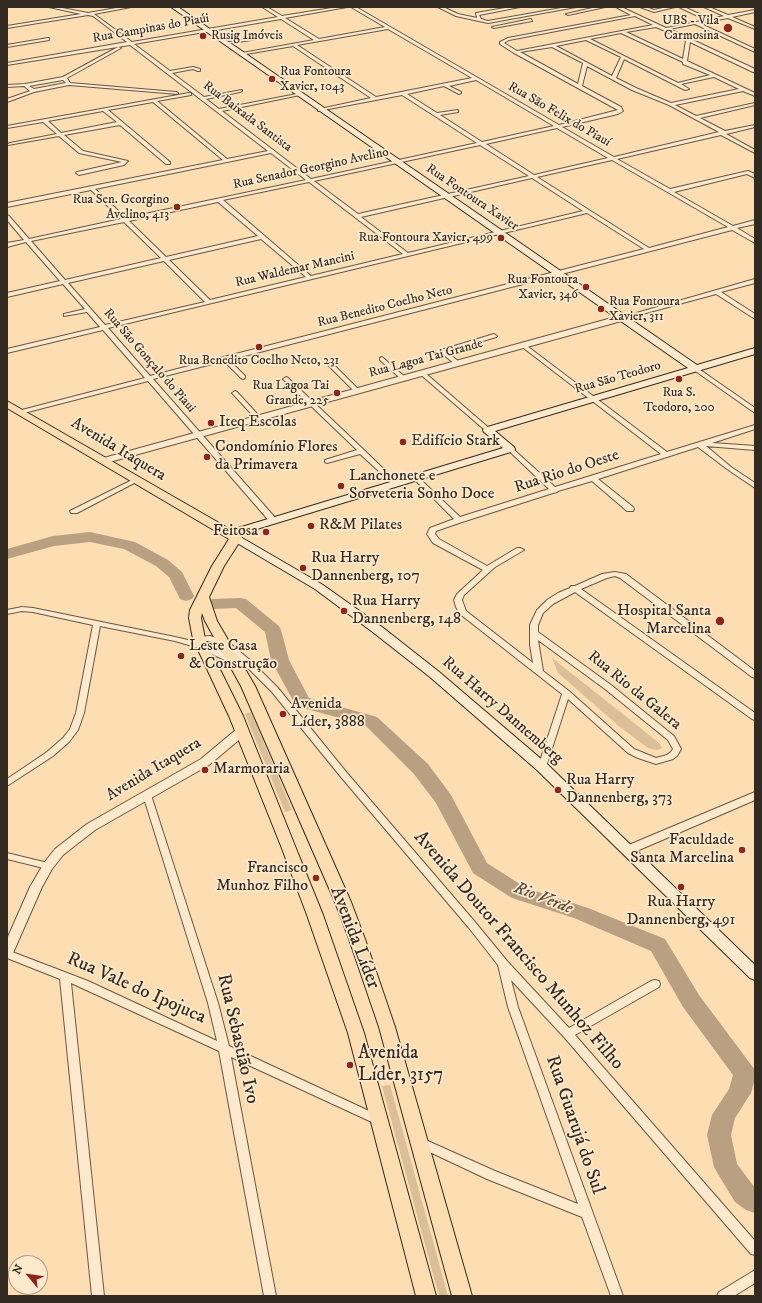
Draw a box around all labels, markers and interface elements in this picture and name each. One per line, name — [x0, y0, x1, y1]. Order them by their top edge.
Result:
street label: Rua Campinas do Piaúi — [91, 11, 211, 47]
place label: UBS - Vila Carmosina — [662, 13, 719, 44]
marker: UBS - Vila Carmosina — [722, 22, 734, 34]
place label: Rusig Imóveis — [211, 28, 283, 44]
marker: Rusig Imóveis — [198, 31, 208, 41]
place label: Rua Fontoura Xavier, 1043 — [280, 64, 351, 95]
marker: Rua Fontoura Xavier, 1043 — [267, 74, 277, 84]
street label: Rua Baixada Santista — [199, 78, 295, 156]
street label: Rua São Felix do Piauí — [505, 79, 613, 151]
street label: Rua Senador Georgino Avelino — [232, 145, 390, 193]
street label: Rua Fontoura Xavier — [423, 161, 521, 235]
place label: Rua Sen. Georgino Avelino, 413 — [73, 192, 169, 223]
marker: Rua Sen. Georgino Avelino, 413 — [172, 202, 182, 212]
place label: Rua Fontoura Xavier, 499 — [358, 230, 493, 246]
marker: Rua Fontoura Xavier, 499 — [496, 233, 506, 243]
street label: Rua Waldemar Mancini — [234, 249, 356, 291]
place label: Rua Fontoura Xavier, 346 — [507, 272, 578, 303]
marker: Rua Fontoura Xavier, 346 — [581, 282, 591, 292]
street label: Rua Benedito Coelho Neto — [316, 283, 454, 331]
place label: Rua Fontoura Xavier, 311 — [609, 294, 680, 325]
marker: Rua Fontoura Xavier, 311 — [596, 304, 606, 314]
street label: Rua São Gonçalo do Piaui — [100, 306, 198, 416]
street label: Rua Lagoa Tai Grande — [367, 336, 485, 382]
marker: Rua Benedito Coelho Neto, 231 — [254, 342, 264, 352]
place label: Rua Benedito Coelho Neto, 231 — [179, 353, 339, 369]
street label: Rua São Teodoro — [573, 358, 663, 398]
marker: Rua S. Teodoro, 200 — [674, 374, 684, 384]
place label: Rua Lagoa Tai Grande, 225 — [252, 378, 329, 409]
place label: Rua S. Teodoro, 200 — [644, 385, 714, 416]
marker: Rua Lagoa Tai Grande, 225 — [332, 388, 342, 398]
place label: Iteq Escolas — [219, 413, 297, 433]
street label: Avenida Itaquera — [67, 414, 169, 486]
marker: Iteq Escolas — [206, 418, 216, 428]
place label: Edifício Stark — [411, 432, 500, 452]
marker: Edifício Stark — [398, 437, 408, 447]
place label: Condomínio Flores da Primavera — [215, 438, 338, 476]
street label: Rua Rio do Oeste — [512, 446, 622, 498]
marker: Condomínio Flores da Primavera — [202, 452, 212, 462]
place label: Lanchonete e Sorveteria Sonho Doce — [349, 467, 494, 505]
marker: Lanchonete e Sorveteria Sonho Doce — [336, 481, 346, 491]
place label: R&M Pilates — [319, 516, 402, 536]
marker: R&M Pilates — [306, 521, 316, 531]
place label: Feitosa — [213, 522, 258, 542]
marker: Feitosa — [261, 527, 271, 537]
place label: Rua Harry Dannenberg, 107 — [311, 549, 420, 587]
marker: Rua Harry Dannenberg, 107 — [298, 563, 308, 573]
place label: Rua Harry Dannenberg, 148 — [352, 592, 461, 630]
place label: Hospital Santa Marcelina — [617, 602, 711, 640]
marker: Rua Harry Dannenberg, 148 — [339, 606, 349, 616]
marker: Hospital Santa Marcelina — [714, 615, 726, 627]
place label: Leste Casa & Construção — [189, 637, 277, 675]
street label: Rua Rio da Galera — [583, 647, 685, 735]
marker: Leste Casa & Construção — [176, 651, 186, 661]
street label: Rua Harry Dannemberg — [438, 653, 566, 769]
place label: Avenida Líder, 3888 — [291, 695, 365, 733]
marker: Avenida Líder, 3888 — [278, 709, 288, 719]
street label: Avenida Itaquera — [103, 734, 205, 806]
place label: Marmoraria — [213, 760, 290, 780]
marker: Marmoraria — [200, 765, 210, 775]
place label: Rua Harry Dannenberg, 373 — [566, 771, 672, 809]
marker: Rua Harry Dannenberg, 373 — [553, 785, 563, 795]
street label: Avenida Doutor Francisco Munhoz Filho — [408, 827, 628, 1075]
place label: Faculdade Santa Marcelina — [630, 831, 734, 869]
marker: Faculdade Santa Marcelina — [737, 845, 747, 855]
place label: Francisco Munhoz Filho — [216, 859, 308, 897]
marker: Francisco Munhoz Filho — [311, 873, 321, 883]
water label: Rio Verde — [511, 879, 575, 919]
marker: Rua Harry Dannenberg, 491 — [676, 882, 686, 892]
street label: Avenida Líder — [324, 884, 384, 992]
place label: Rua Harry Dannenberg, 491 — [627, 893, 735, 931]
street label: Rua Vale do Ipojuca — [63, 948, 209, 1030]
street label: Rua Sebastião Ivo — [211, 972, 263, 1106]
place label: Avenida Líder, 3157 — [358, 1043, 443, 1087]
street label: Rua Guarujá do Sul — [540, 1053, 608, 1197]
marker: Avenida Líder, 3157 — [345, 1060, 355, 1070]
north arrow — [8, 1255, 48, 1295]
text: N — [10, 1262, 27, 1277]

